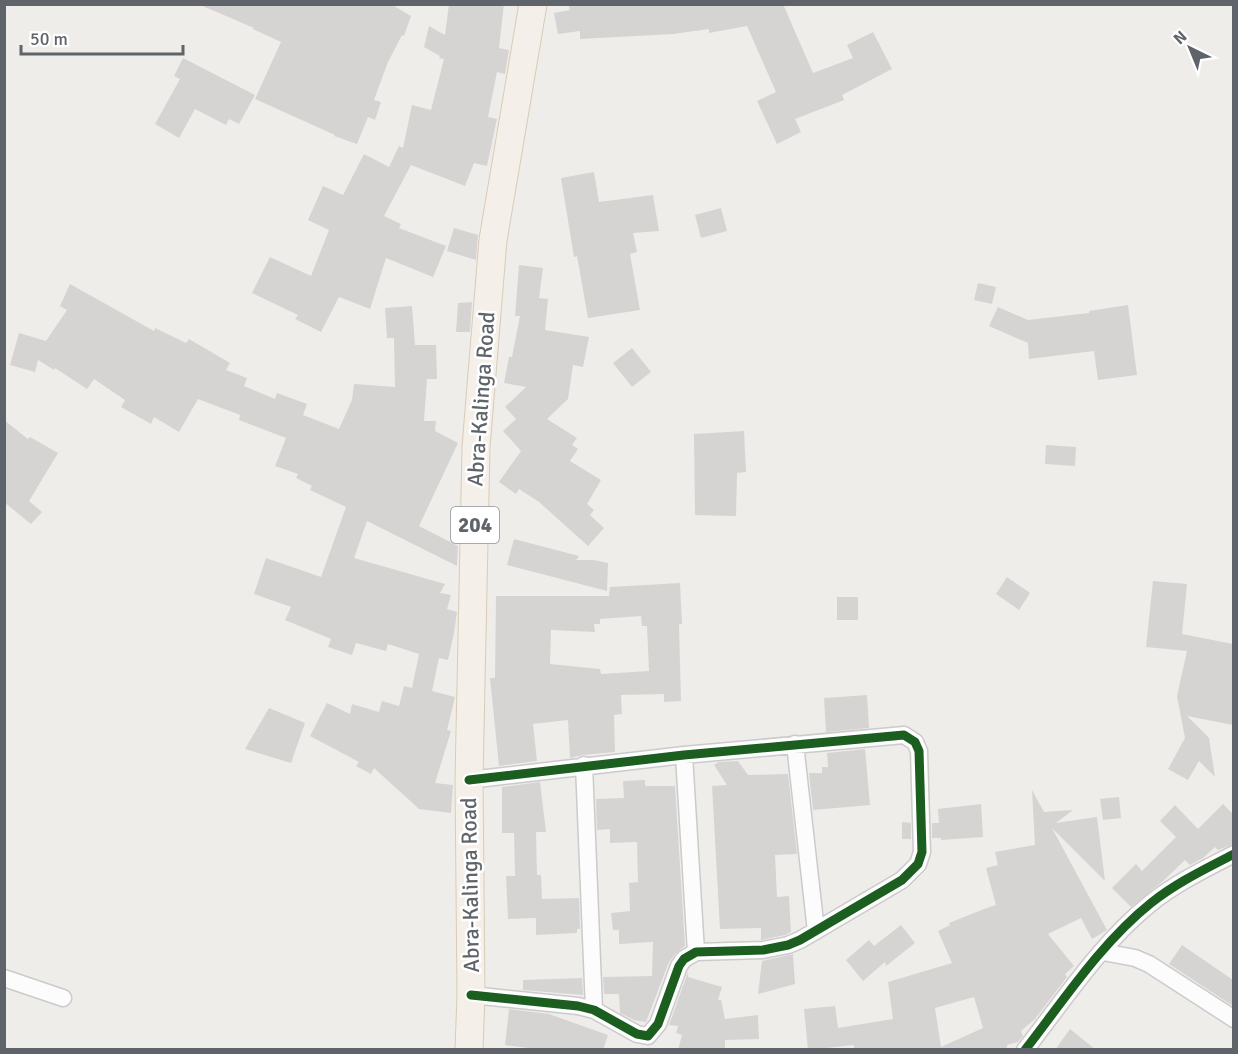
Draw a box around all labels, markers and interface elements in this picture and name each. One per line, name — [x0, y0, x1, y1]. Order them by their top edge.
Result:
scale bar — [21, 18, 183, 56]
north arrow — [1160, 18, 1220, 78]
text: N — [1170, 27, 1191, 49]
text: 50 m — [30, 28, 68, 50]
street label: Abra-Kalinga Road — [461, 311, 501, 487]
road number: 204 — [451, 507, 499, 543]
street label: Abra-Kalinga Road — [455, 797, 485, 973]

